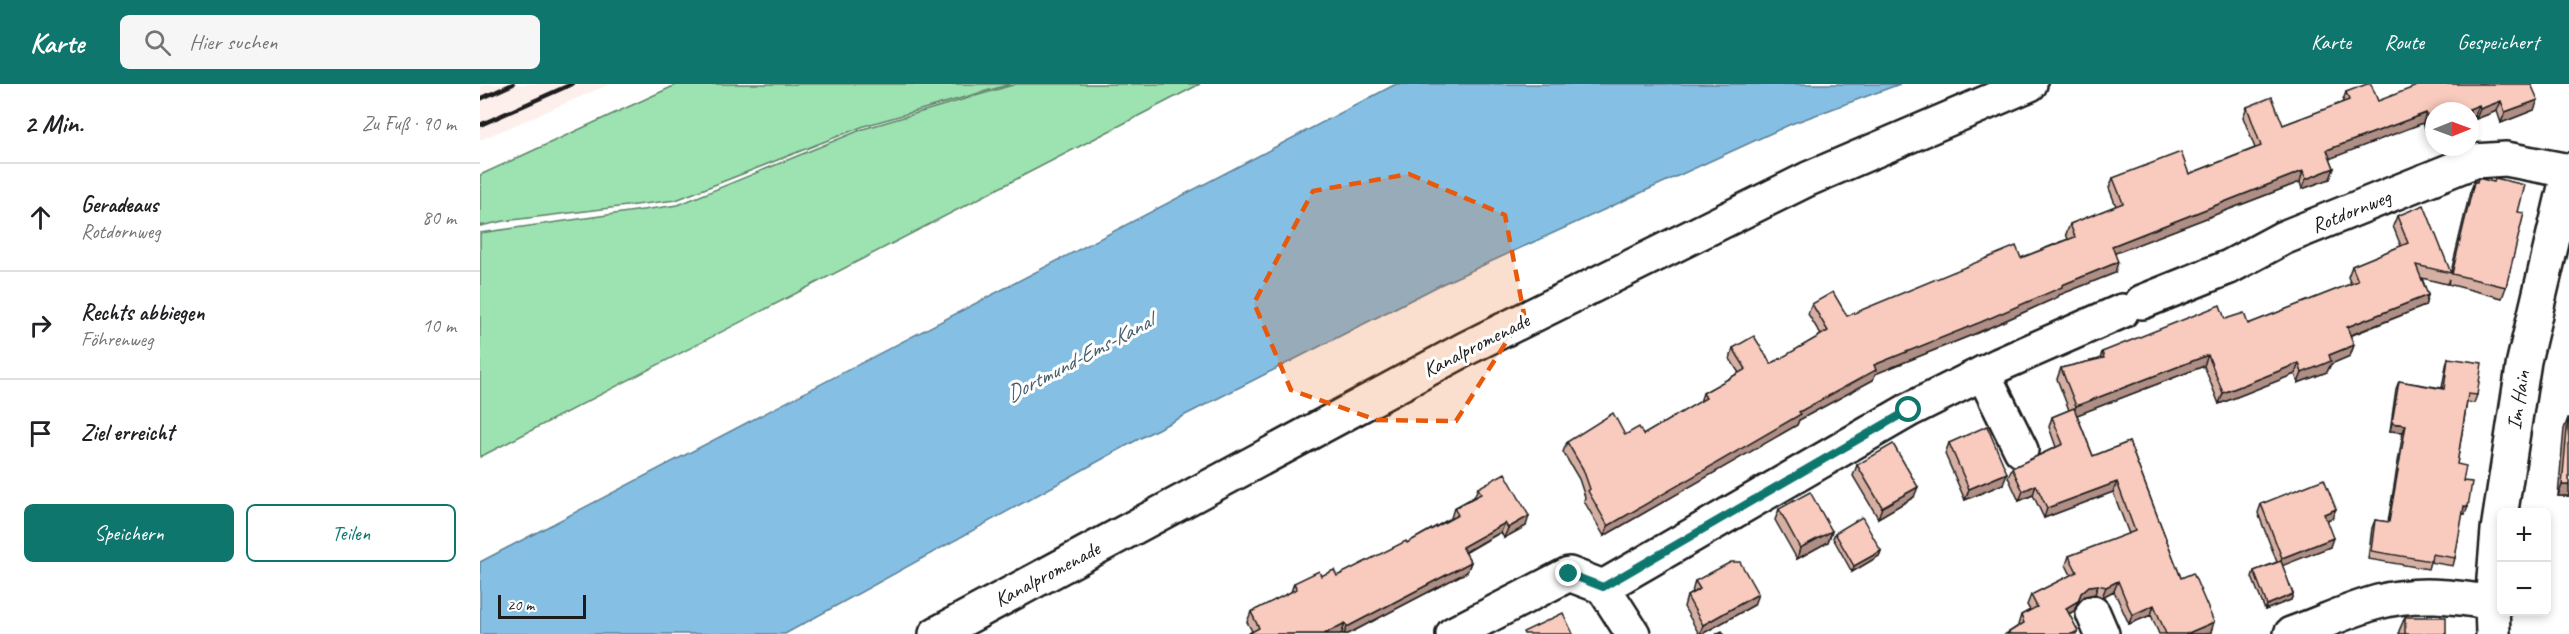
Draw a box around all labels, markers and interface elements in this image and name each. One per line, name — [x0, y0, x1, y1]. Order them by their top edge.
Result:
search box — [120, 15, 540, 69]
text: Karte — [30, 25, 84, 60]
icon: search — [141, 26, 174, 59]
text: Hier suchen — [189, 28, 278, 56]
text: Karte — [2311, 29, 2351, 55]
text: Route — [2384, 29, 2424, 55]
text: Gespeichert — [2457, 29, 2539, 55]
north arrow — [2425, 102, 2479, 156]
text: 2 Min. — [24, 107, 83, 140]
text: Zu Fuß · 90 m — [362, 111, 456, 136]
street label: Rotdornweg — [2308, 183, 2396, 239]
text: Geradeaus — [81, 191, 158, 219]
icon: ahead — [24, 201, 57, 234]
text: 80 m — [422, 205, 456, 230]
text: Rotdornweg — [81, 219, 160, 244]
text: Rechts abbiegen — [81, 299, 204, 327]
water label: Dortmund-Ems-Kanal — [1001, 304, 1164, 408]
street label: Kanalpromenade — [1419, 307, 1535, 383]
icon: right — [24, 309, 57, 342]
text: 10 m — [422, 313, 456, 338]
text: Föhrenweg — [81, 327, 153, 352]
street label: Im Hain — [2500, 368, 2536, 431]
route start — [1895, 396, 1921, 422]
icon: arrive — [24, 417, 57, 450]
text: Ziel erreicht — [81, 419, 174, 447]
button: Speichern — [24, 504, 234, 562]
button: Teilen — [246, 504, 456, 562]
map controls — [2497, 508, 2551, 616]
button: + — [2497, 508, 2551, 562]
street label: Kanalpromenade — [990, 535, 1105, 613]
route end — [1555, 560, 1581, 586]
button: − — [2497, 562, 2551, 616]
scale bar — [498, 592, 586, 620]
text: 20 m — [507, 595, 534, 615]

